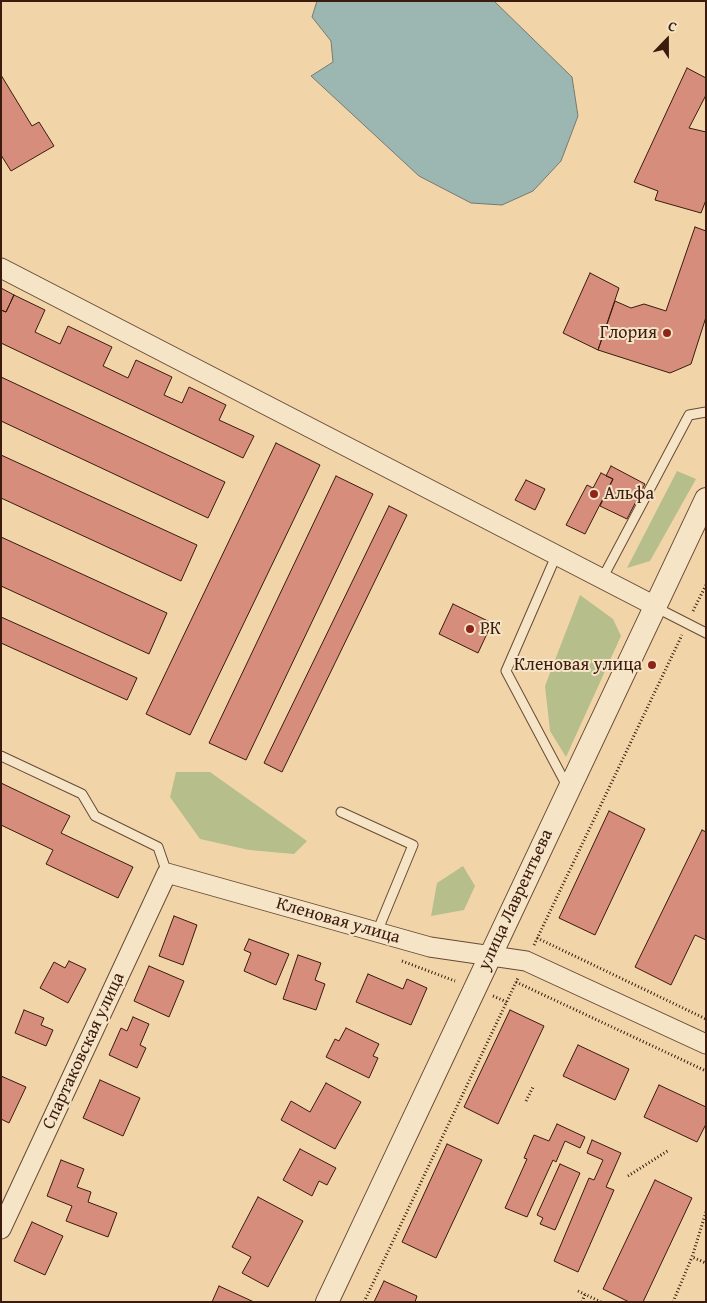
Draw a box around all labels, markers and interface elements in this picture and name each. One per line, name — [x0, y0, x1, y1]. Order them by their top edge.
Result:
north arrow — [642, 15, 692, 65]
text: С — [665, 15, 680, 37]
place label: Глория — [600, 322, 657, 344]
marker: Глория — [661, 327, 673, 339]
place label: Альфа — [604, 483, 654, 505]
marker: Альфа — [588, 488, 600, 500]
place label: РК — [480, 618, 501, 640]
marker: РК — [464, 623, 476, 635]
place label: Кленовая улица — [514, 654, 642, 676]
marker: Кленовая улица — [646, 659, 658, 671]
street label: улица Лаврентьева — [474, 826, 558, 974]
street label: Кленовая улица — [273, 893, 403, 949]
street label: Спартаковская улица — [38, 969, 130, 1133]

